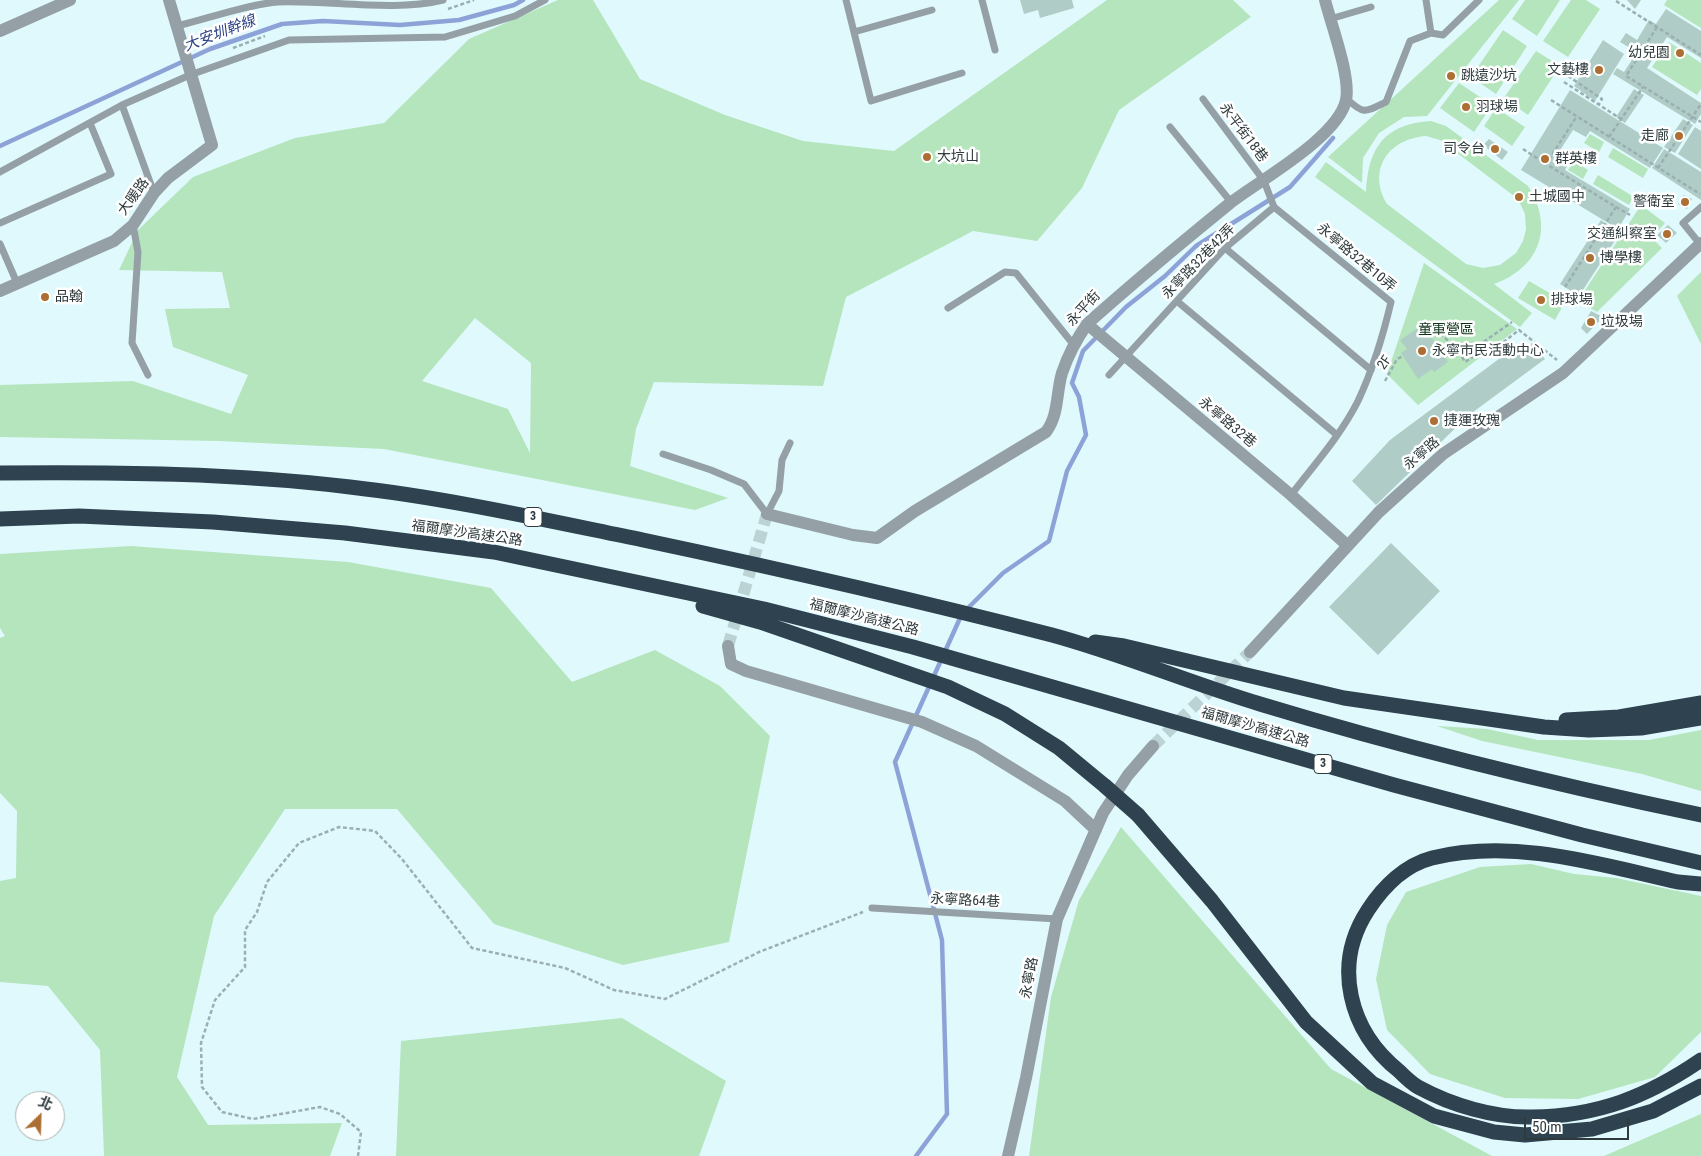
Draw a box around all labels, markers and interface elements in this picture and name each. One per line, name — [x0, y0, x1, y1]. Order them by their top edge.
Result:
water label: 大安圳幹線 — [182, 12, 258, 56]
place label: 幼兒園 — [1628, 45, 1670, 61]
marker: 幼兒園 — [1674, 47, 1686, 59]
place label: 文藝樓 — [1547, 62, 1589, 78]
marker: 文藝樓 — [1593, 64, 1605, 76]
place label: 跳遠沙坑 — [1461, 68, 1517, 84]
marker: 跳遠沙坑 — [1445, 70, 1457, 82]
place label: 羽球場 — [1476, 99, 1518, 115]
street label: 永平街18巷 — [1215, 100, 1271, 166]
marker: 羽球場 — [1460, 101, 1472, 113]
place label: 走廊 — [1641, 128, 1669, 144]
marker: 走廊 — [1673, 130, 1685, 142]
place label: 司令台 — [1443, 141, 1485, 157]
marker: 司令台 — [1489, 143, 1501, 155]
place label: 大坑山 — [937, 149, 979, 165]
marker: 大坑山 — [921, 151, 933, 163]
place label: 群英樓 — [1555, 151, 1597, 167]
marker: 群英樓 — [1539, 153, 1551, 165]
street label: 大暖路 — [115, 175, 153, 219]
place label: 土城國中 — [1529, 189, 1585, 205]
marker: 土城國中 — [1513, 191, 1525, 203]
place label: 警衛室 — [1633, 194, 1675, 210]
marker: 警衛室 — [1679, 196, 1691, 208]
street label: 永寧路32巷10弄 — [1313, 220, 1399, 296]
street label: 永寧路32巷42弄 — [1159, 221, 1239, 303]
place label: 交通糾察室 — [1587, 226, 1657, 242]
marker: 交通糾察室 — [1661, 228, 1673, 240]
place label: 博學樓 — [1600, 250, 1642, 266]
marker: 博學樓 — [1584, 252, 1596, 264]
street label: 永平街 — [1064, 288, 1104, 330]
place label: 品翰 — [55, 289, 83, 305]
marker: 品翰 — [39, 291, 51, 303]
place label: 排球場 — [1551, 292, 1593, 308]
marker: 排球場 — [1535, 294, 1547, 306]
place label: 垃圾場 — [1601, 314, 1643, 330]
marker: 垃圾場 — [1585, 316, 1597, 328]
park label: 童軍營區 — [1418, 322, 1474, 338]
place label: 永寧市民活動中心 — [1432, 343, 1544, 359]
marker: 永寧市民活動中心 — [1416, 345, 1428, 357]
street label: 2F — [1374, 353, 1396, 373]
street label: 永寧路32巷 — [1195, 394, 1259, 452]
place label: 捷運玫瑰 — [1444, 413, 1500, 429]
marker: 捷運玫瑰 — [1428, 415, 1440, 427]
street label: 永寧路 — [1401, 434, 1443, 474]
road number: 3 — [524, 508, 542, 526]
street label: 福爾摩沙高速公路 — [410, 518, 524, 550]
street label: 福爾摩沙高速公路 — [808, 596, 920, 640]
street label: 福爾摩沙高速公路 — [1199, 704, 1311, 752]
road number: 3 — [1314, 754, 1332, 774]
street label: 永寧路64巷 — [930, 891, 1000, 911]
street label: 永寧路 — [1018, 956, 1042, 1000]
north arrow — [15, 1091, 65, 1141]
text: 北 — [36, 1093, 55, 1113]
scale bar — [1526, 1108, 1631, 1140]
text: 50 m — [1532, 1118, 1562, 1136]

